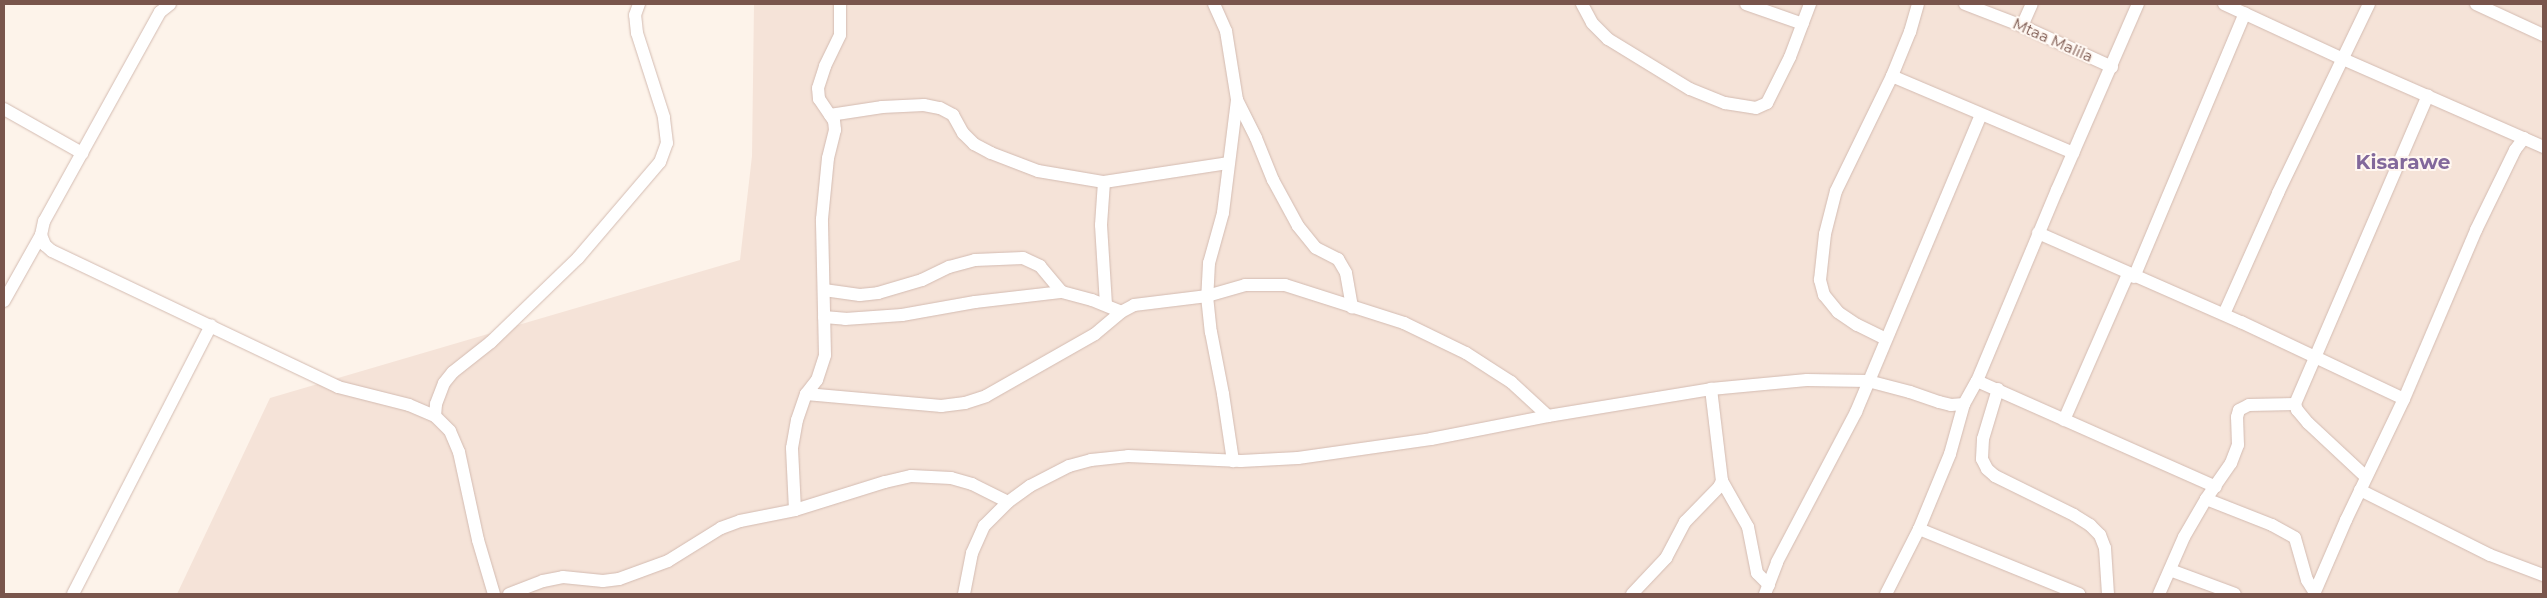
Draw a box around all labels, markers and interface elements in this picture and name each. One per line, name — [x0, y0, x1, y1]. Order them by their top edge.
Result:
street label: Mtaa Malila — [2010, 14, 2096, 66]
district label: Kisarawe — [2356, 150, 2450, 174]

